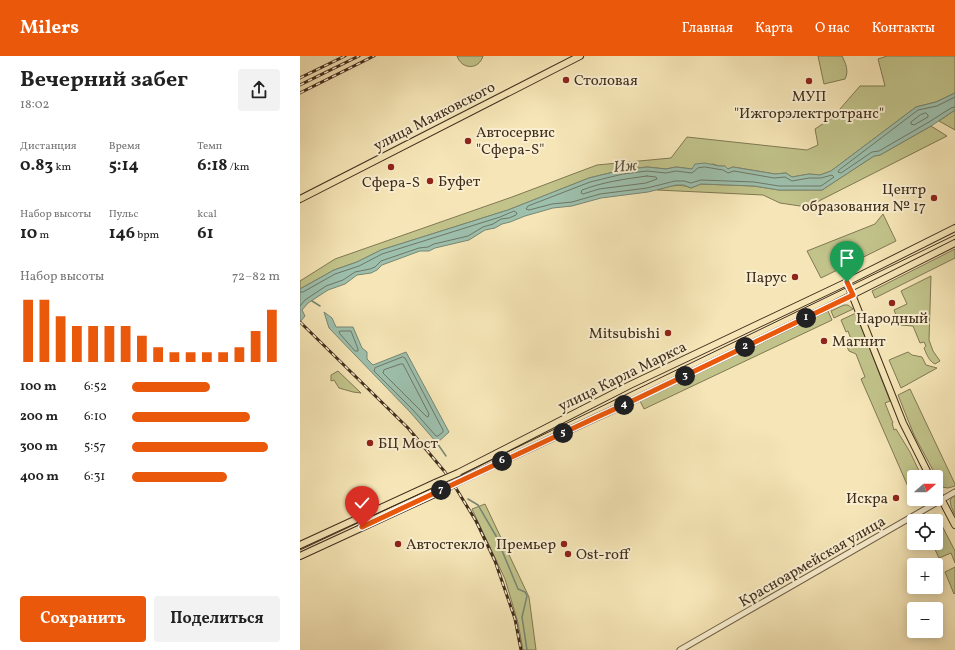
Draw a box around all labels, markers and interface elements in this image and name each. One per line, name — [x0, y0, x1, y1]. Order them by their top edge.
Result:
text: Milers — [20, 15, 79, 41]
text: Главная — [682, 19, 733, 38]
text: Карта — [755, 19, 793, 38]
text: О нас — [815, 19, 850, 38]
text: Контакты — [872, 19, 935, 38]
text: Вечерний забег — [20, 65, 188, 96]
button: share — [238, 69, 280, 111]
place label: Столовая — [574, 71, 638, 92]
marker: Столовая — [561, 75, 571, 85]
marker: МУП "Ижгорэлектротранс" — [804, 76, 814, 86]
street label: улица Маяковского — [370, 78, 499, 157]
place label: МУП "Ижгорэлектротранс" — [734, 87, 884, 125]
text: 18:02 — [20, 96, 50, 114]
place label: Автосервис "Сфера-S" — [476, 123, 555, 161]
marker: Автосервис "Сфера-S" — [463, 136, 473, 146]
text: Дистанция — [20, 139, 77, 154]
text: Время — [109, 139, 140, 154]
text: Темп — [197, 139, 222, 154]
text: 0.83 — [20, 154, 53, 177]
text: 5:14 — [109, 154, 139, 177]
text: 6:18 — [197, 154, 228, 177]
water label: Иж — [613, 155, 638, 179]
text: km — [53, 160, 71, 175]
text: /km — [228, 160, 250, 175]
marker: Сфера-S — [386, 162, 396, 172]
place label: Буфет — [438, 172, 481, 193]
place label: Сфера-S — [362, 173, 420, 194]
marker: Буфет — [425, 176, 435, 186]
place label: Центр образования № 17 — [802, 180, 926, 218]
marker: Центр образования № 17 — [929, 193, 939, 203]
text: Набор высоты — [20, 207, 91, 222]
text: Пульс — [109, 207, 138, 222]
text: kcal — [197, 207, 217, 222]
text: 10 — [20, 222, 37, 245]
text: 146 — [109, 222, 135, 245]
text: 61 — [197, 222, 214, 245]
text: m — [37, 228, 49, 243]
text: bpm — [135, 228, 159, 243]
pin — [830, 241, 864, 282]
icon: arrive — [836, 247, 858, 269]
text: Набор высоты — [20, 268, 104, 286]
text: 72–82 m — [232, 268, 280, 286]
place label: Парус — [746, 268, 787, 289]
marker: Парус — [790, 272, 800, 282]
marker: Народный — [887, 298, 897, 308]
pin: 1 — [796, 308, 816, 328]
place label: Народный — [856, 309, 928, 330]
text: 1 — [804, 310, 808, 325]
place label: Mitsubishi — [589, 324, 660, 345]
marker: Mitsubishi — [663, 328, 673, 338]
place label: Магнит — [832, 332, 886, 353]
marker: Магнит — [819, 336, 829, 346]
street label: улица Карла Маркса — [555, 337, 691, 418]
pin: 2 — [735, 337, 755, 357]
text: 2 — [742, 339, 748, 354]
pin: 3 — [675, 366, 695, 386]
text: 3 — [682, 368, 688, 383]
text: 100 m — [20, 378, 57, 396]
text: 6:52 — [84, 378, 107, 396]
pin: 4 — [614, 395, 634, 415]
text: 4 — [621, 397, 627, 412]
text: 200 m — [20, 408, 58, 426]
text: 6:10 — [84, 408, 107, 426]
pin: 5 — [553, 423, 573, 443]
text: 5 — [560, 425, 566, 440]
place label: БЦ Мост — [378, 434, 438, 455]
text: 300 m — [20, 438, 58, 456]
text: 5:57 — [84, 438, 106, 456]
marker: БЦ Мост — [365, 438, 375, 448]
pin: 6 — [492, 451, 512, 471]
text: 6 — [499, 453, 505, 468]
text: 400 m — [20, 468, 59, 486]
text: 6:31 — [84, 468, 105, 486]
north arrow — [907, 470, 943, 506]
map controls — [907, 470, 943, 638]
pin: 7 — [431, 480, 451, 500]
text: 7 — [438, 482, 444, 497]
pin — [345, 486, 379, 527]
place label: Искра — [846, 489, 888, 510]
icon: check — [351, 492, 373, 514]
marker: Искра — [891, 493, 901, 503]
street label: Красноармейская улица — [736, 512, 890, 613]
button: locate — [907, 514, 943, 550]
place label: Автостекло — [406, 535, 485, 556]
place label: Премьер — [496, 535, 556, 556]
marker: Автостекло — [393, 539, 403, 549]
marker: Премьер — [559, 539, 569, 549]
place label: Ost-roff — [576, 545, 631, 566]
marker: Ost-roff — [563, 549, 573, 559]
button: + — [907, 558, 943, 594]
button: Сохранить — [20, 596, 146, 642]
button: Поделиться — [154, 596, 280, 642]
button: − — [907, 602, 943, 638]

